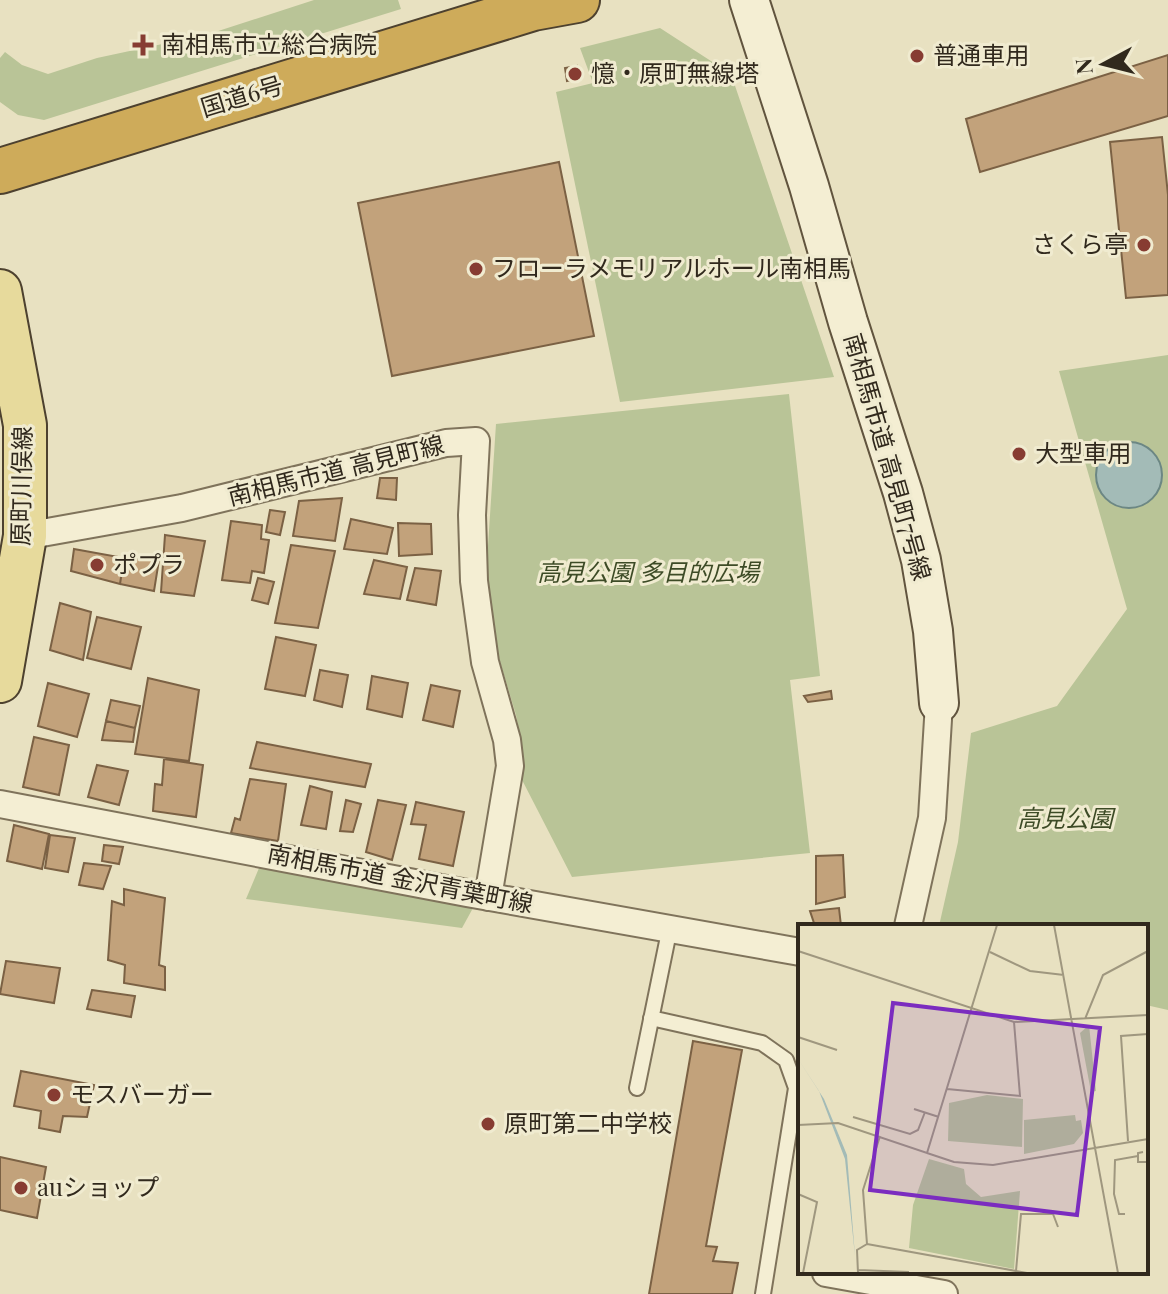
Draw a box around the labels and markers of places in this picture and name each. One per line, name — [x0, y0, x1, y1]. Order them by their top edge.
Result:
place label: 南相馬市立総合病院 — [161, 27, 377, 59]
marker: 南相馬市立総合病院 — [132, 34, 154, 56]
place label: 普通車用 — [933, 38, 1029, 70]
marker: 普通車用 — [908, 47, 926, 65]
place label: 憶・原町無線塔 — [591, 56, 759, 88]
marker: 憶・原町無線塔 — [566, 65, 584, 83]
place label: さくら亭 — [1032, 227, 1128, 259]
marker: さくら亭 — [1135, 236, 1153, 254]
place label: フローラメモリアルホール南相馬 — [492, 251, 851, 283]
marker: フローラメモリアルホール南相馬 — [467, 260, 485, 278]
place label: 大型車用 — [1035, 436, 1131, 468]
marker: 大型車用 — [1010, 445, 1028, 463]
place label: ポプラ — [113, 547, 185, 579]
marker: ポプラ — [88, 556, 106, 574]
place label: モスバーガー — [70, 1077, 214, 1109]
marker: モスバーガー — [45, 1086, 63, 1104]
place label: 原町第二中学校 — [504, 1106, 672, 1138]
marker: 原町第二中学校 — [479, 1115, 497, 1133]
place label: auショップ — [37, 1170, 159, 1202]
marker: auショップ — [12, 1179, 30, 1197]

